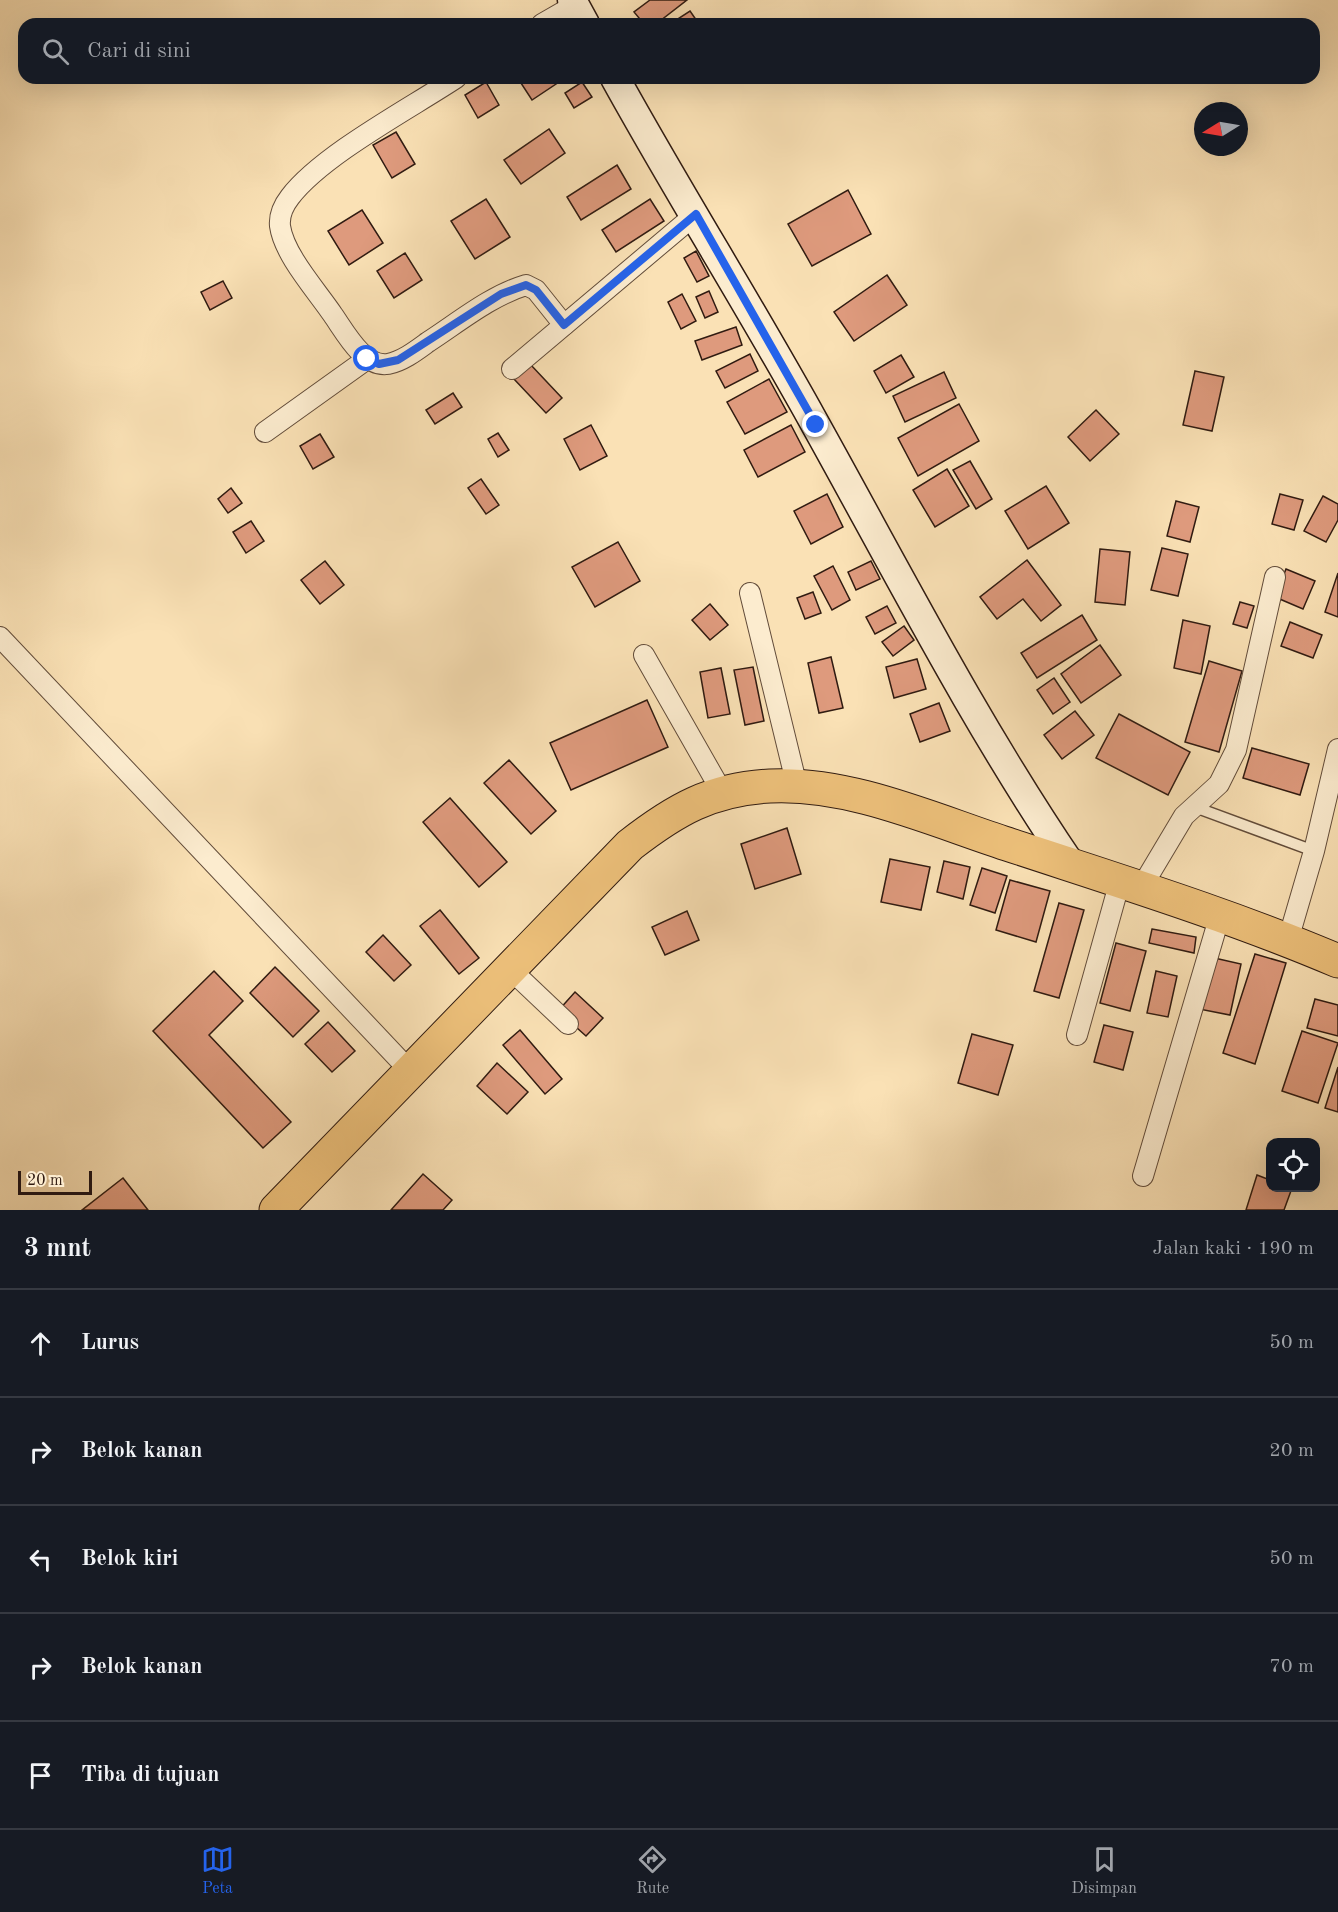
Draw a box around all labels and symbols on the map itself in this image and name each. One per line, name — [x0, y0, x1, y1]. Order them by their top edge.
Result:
north arrow — [1194, 102, 1248, 156]
route start — [353, 345, 379, 371]
route end — [802, 411, 828, 437]
scale bar — [18, 1168, 92, 1196]

